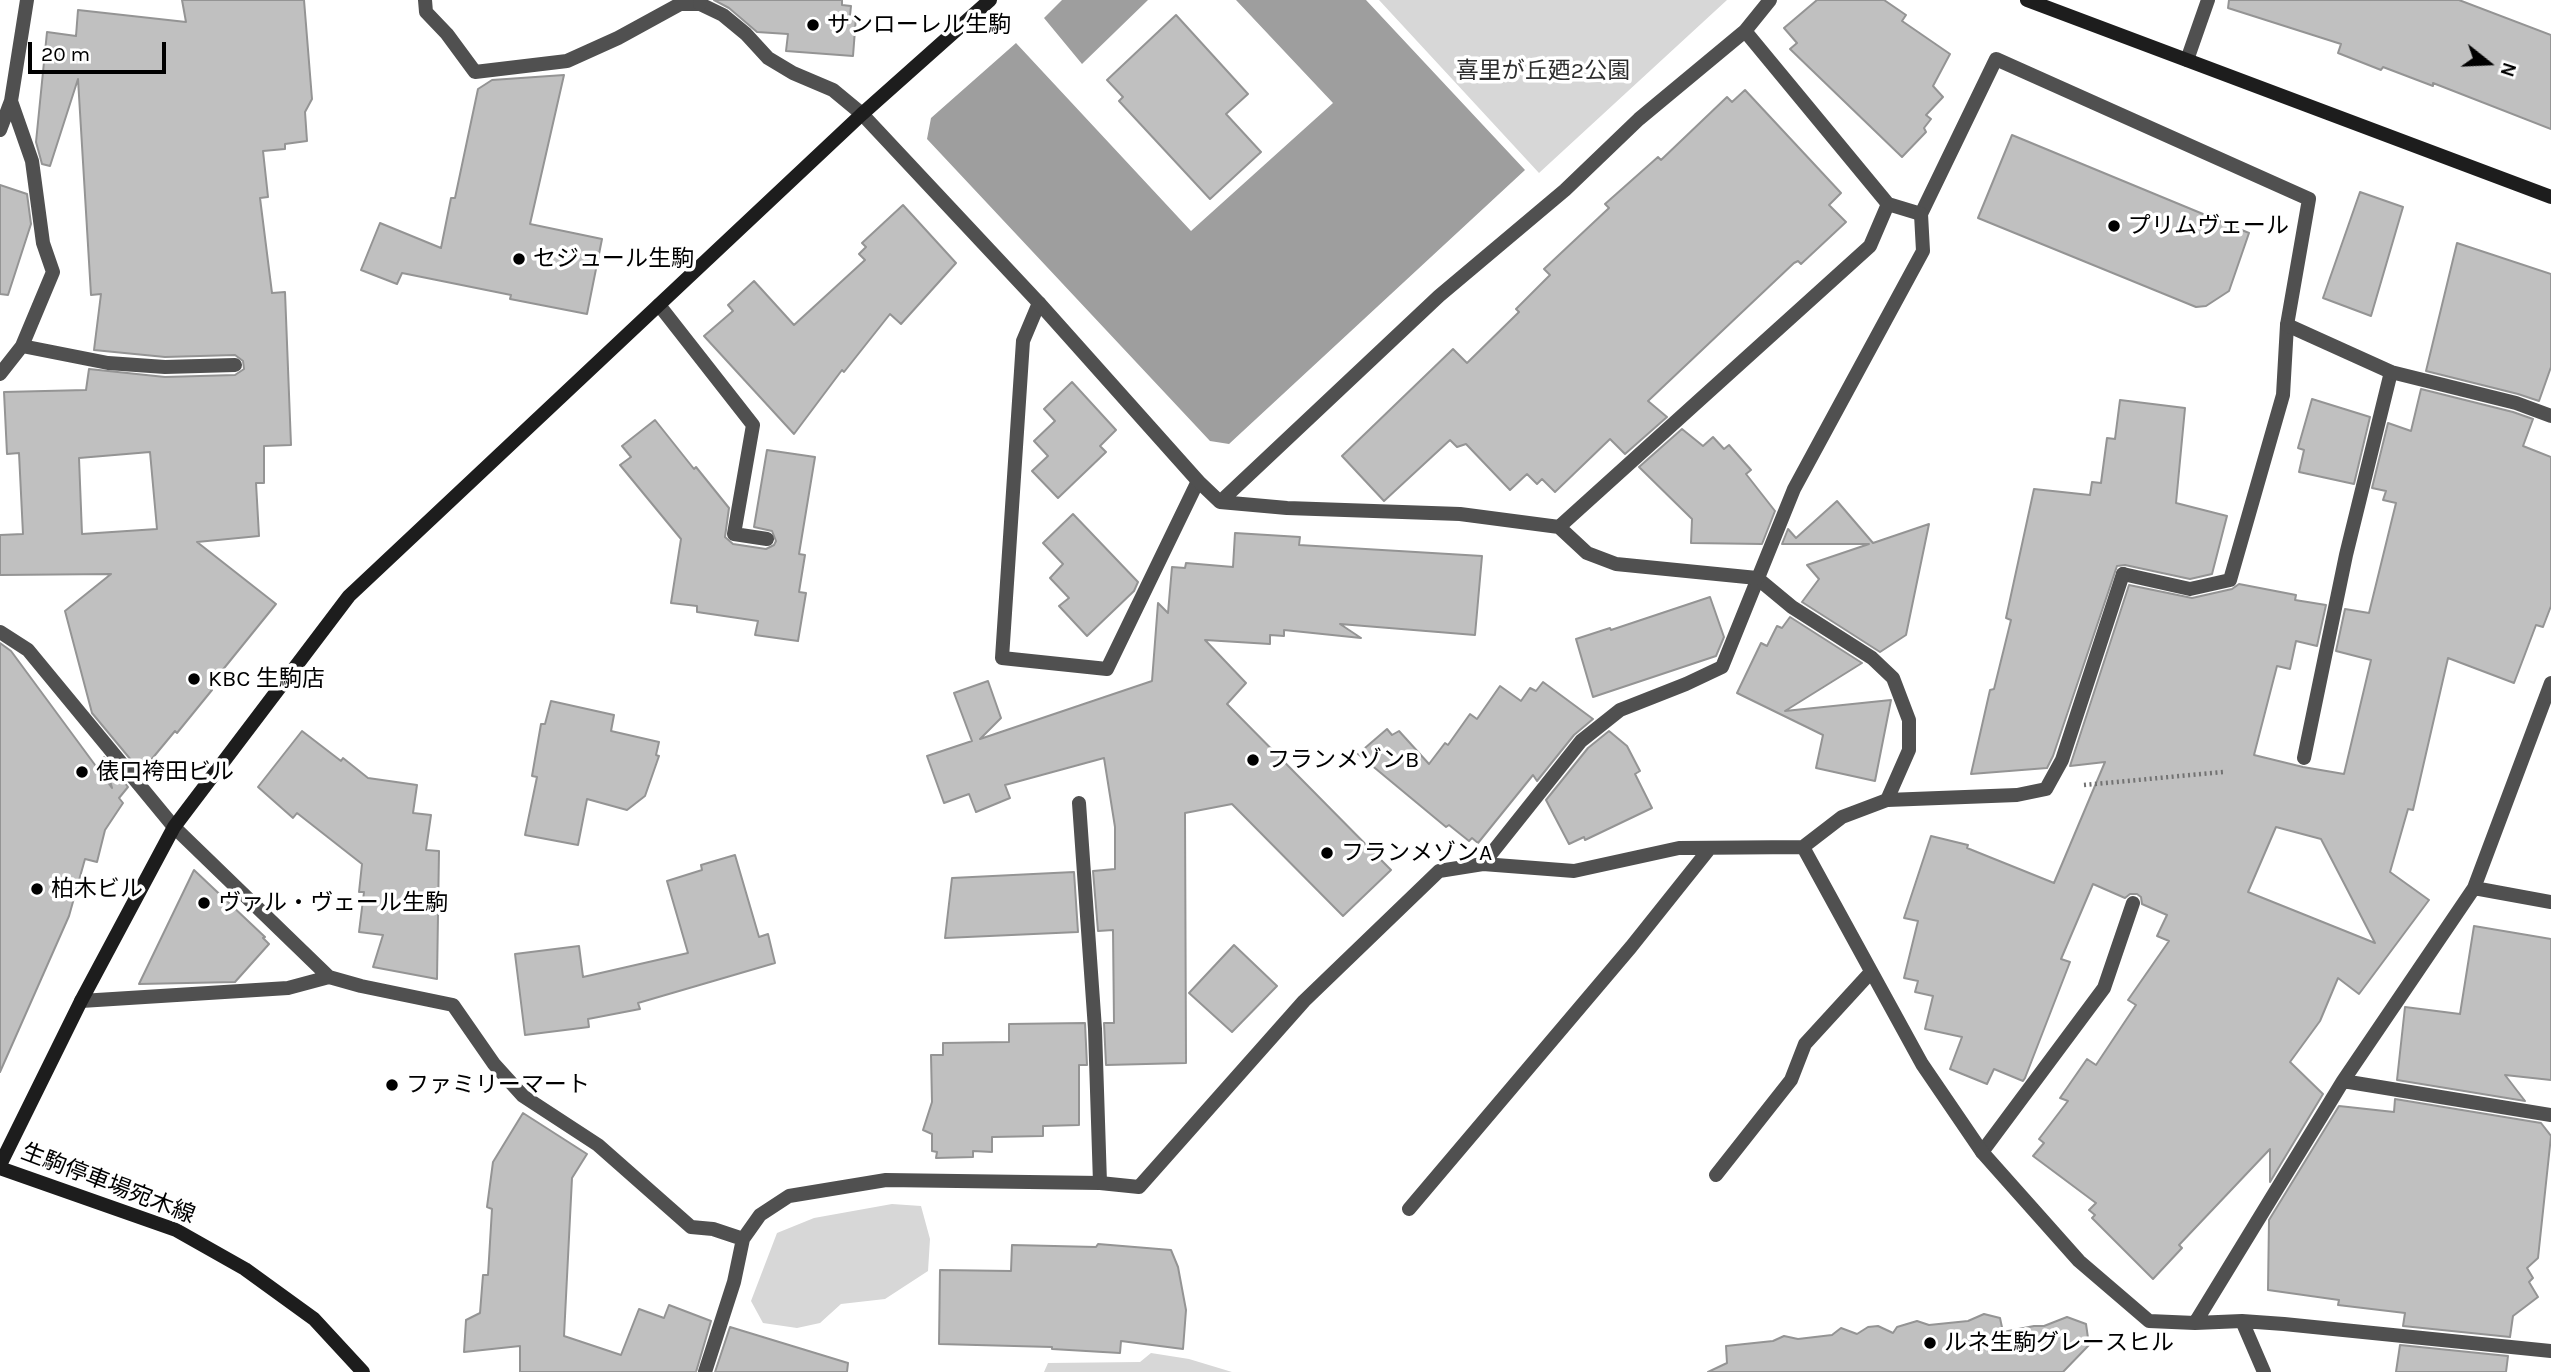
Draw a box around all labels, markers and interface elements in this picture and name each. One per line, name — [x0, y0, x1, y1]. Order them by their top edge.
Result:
place label: サンローレル生駒 — [827, 11, 1011, 39]
marker: サンローレル生駒 — [805, 17, 821, 33]
scale bar — [32, 28, 170, 72]
north arrow — [2453, 28, 2523, 98]
text: 20 m — [41, 42, 90, 66]
park label: 喜里が丘廼2公園 — [1456, 57, 1630, 85]
text: N — [2495, 60, 2521, 79]
place label: プリムヴェール — [2128, 212, 2289, 240]
marker: プリムヴェール — [2106, 218, 2122, 234]
place label: セジュール生駒 — [533, 245, 694, 273]
marker: セジュール生駒 — [511, 251, 527, 267]
place label: KBC 生駒店 — [208, 665, 325, 693]
marker: KBC 生駒店 — [186, 671, 202, 687]
place label: フランメゾンB — [1267, 746, 1419, 774]
marker: フランメゾンB — [1245, 752, 1261, 768]
place label: 俵口袴田ビル — [96, 758, 234, 786]
marker: 俵口袴田ビル — [74, 764, 90, 780]
place label: フランメゾンA — [1341, 839, 1492, 867]
marker: フランメゾンA — [1319, 845, 1335, 861]
place label: 柏木ビル — [51, 875, 143, 903]
marker: 柏木ビル — [29, 881, 45, 897]
place label: ヴァル・ヴェール生駒 — [218, 889, 448, 917]
marker: ヴァル・ヴェール生駒 — [196, 895, 212, 911]
place label: ファミリーマート — [406, 1071, 590, 1099]
marker: ファミリーマート — [384, 1077, 400, 1093]
street label: 生駒停車場宛木線 — [17, 1138, 199, 1230]
place label: ルネ生駒グレースヒル — [1944, 1329, 2174, 1357]
marker: ルネ生駒グレースヒル — [1922, 1335, 1938, 1351]

